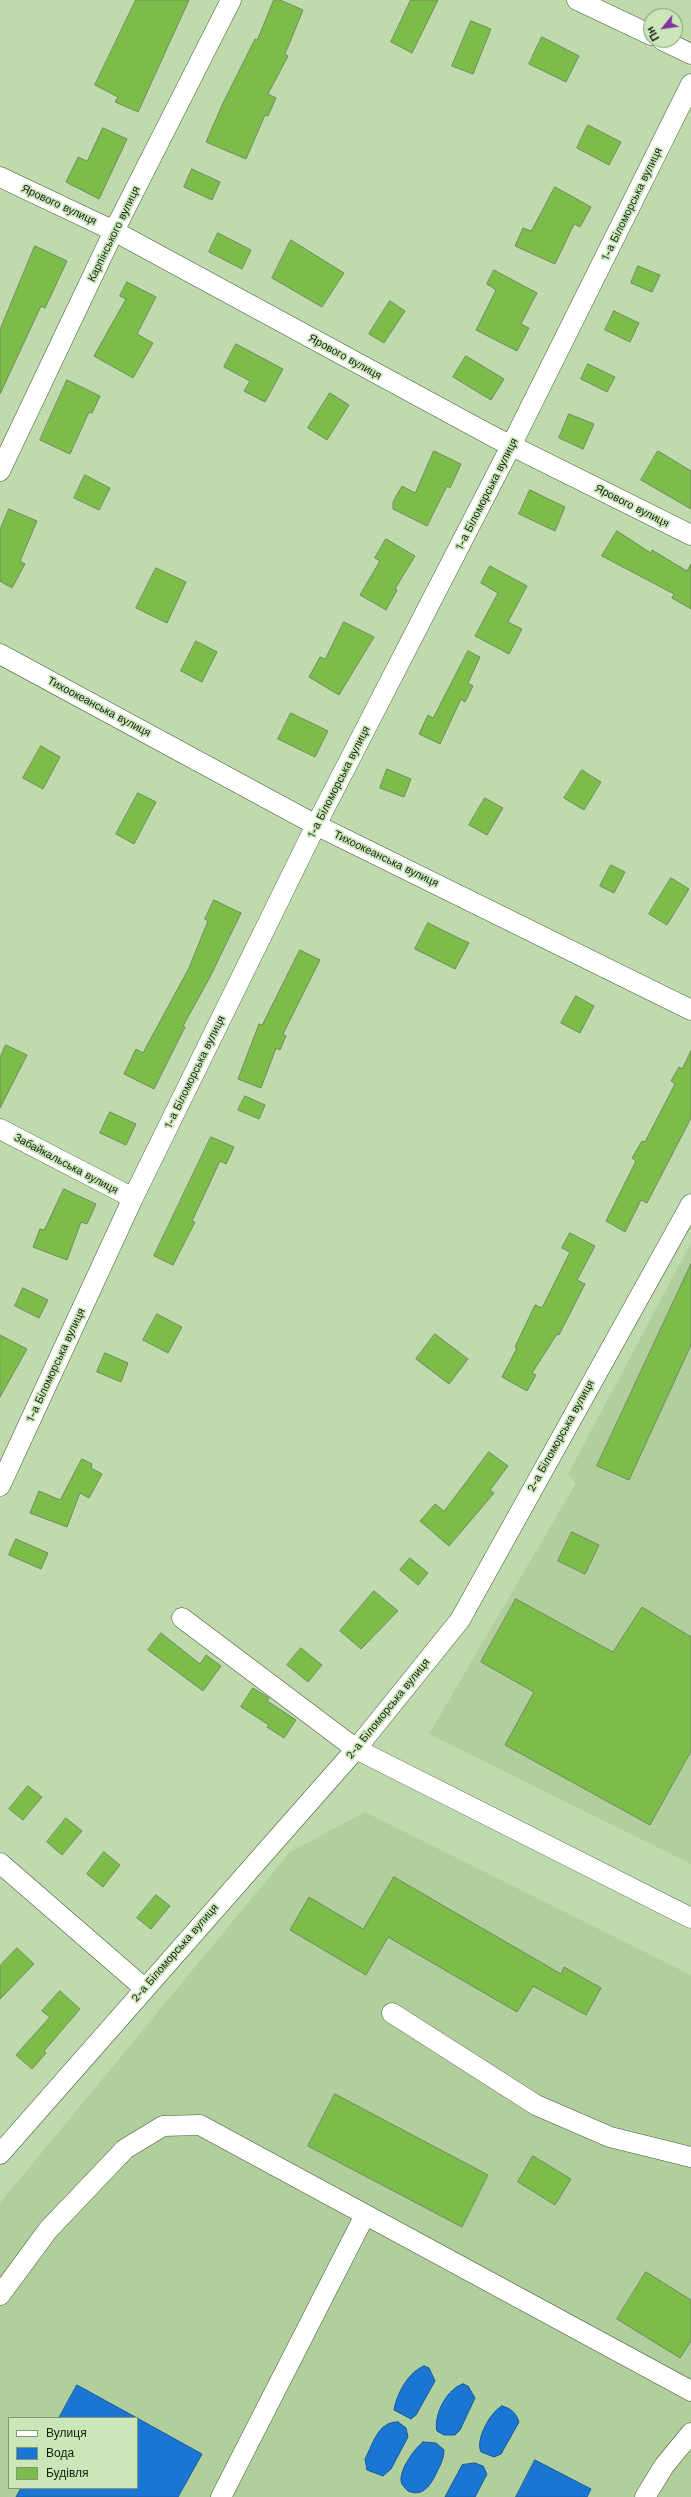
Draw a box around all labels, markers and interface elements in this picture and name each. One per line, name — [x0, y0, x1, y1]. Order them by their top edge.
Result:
north arrow — [643, 8, 683, 48]
text: Пн — [644, 24, 662, 43]
street label: 1-а Біломорська вулиця — [599, 146, 665, 262]
street label: Ярового вулиця — [19, 182, 99, 228]
street label: Карпінського вулиця — [85, 184, 143, 284]
street label: Ярового вулиця — [306, 332, 384, 382]
street label: 1-а Біломорська вулиця — [453, 436, 521, 552]
street label: Ярового вулиця — [593, 482, 671, 530]
street label: Тихоокеанська вулиця — [45, 674, 153, 740]
street label: 1-а Біломорська вулиця — [305, 724, 373, 840]
street label: Тихоокеанська вулиця — [331, 828, 441, 890]
street label: 1-а Біломорська вулиця — [162, 1014, 228, 1130]
street label: Забайкальська вулиця — [12, 1131, 120, 1197]
street label: 1-а Біломорська вулиця — [24, 1306, 88, 1424]
street label: 2-а Біломорська вулиця — [525, 1378, 597, 1494]
street label: 2-а Біломорська вулиця — [343, 1656, 433, 1762]
street label: 2-а Біломорська вулиця — [129, 1901, 221, 2005]
legend — [8, 2417, 138, 2489]
text: Вулиця — [46, 2426, 87, 2440]
text: Вода — [46, 2446, 74, 2460]
text: Будівля — [46, 2466, 88, 2480]

